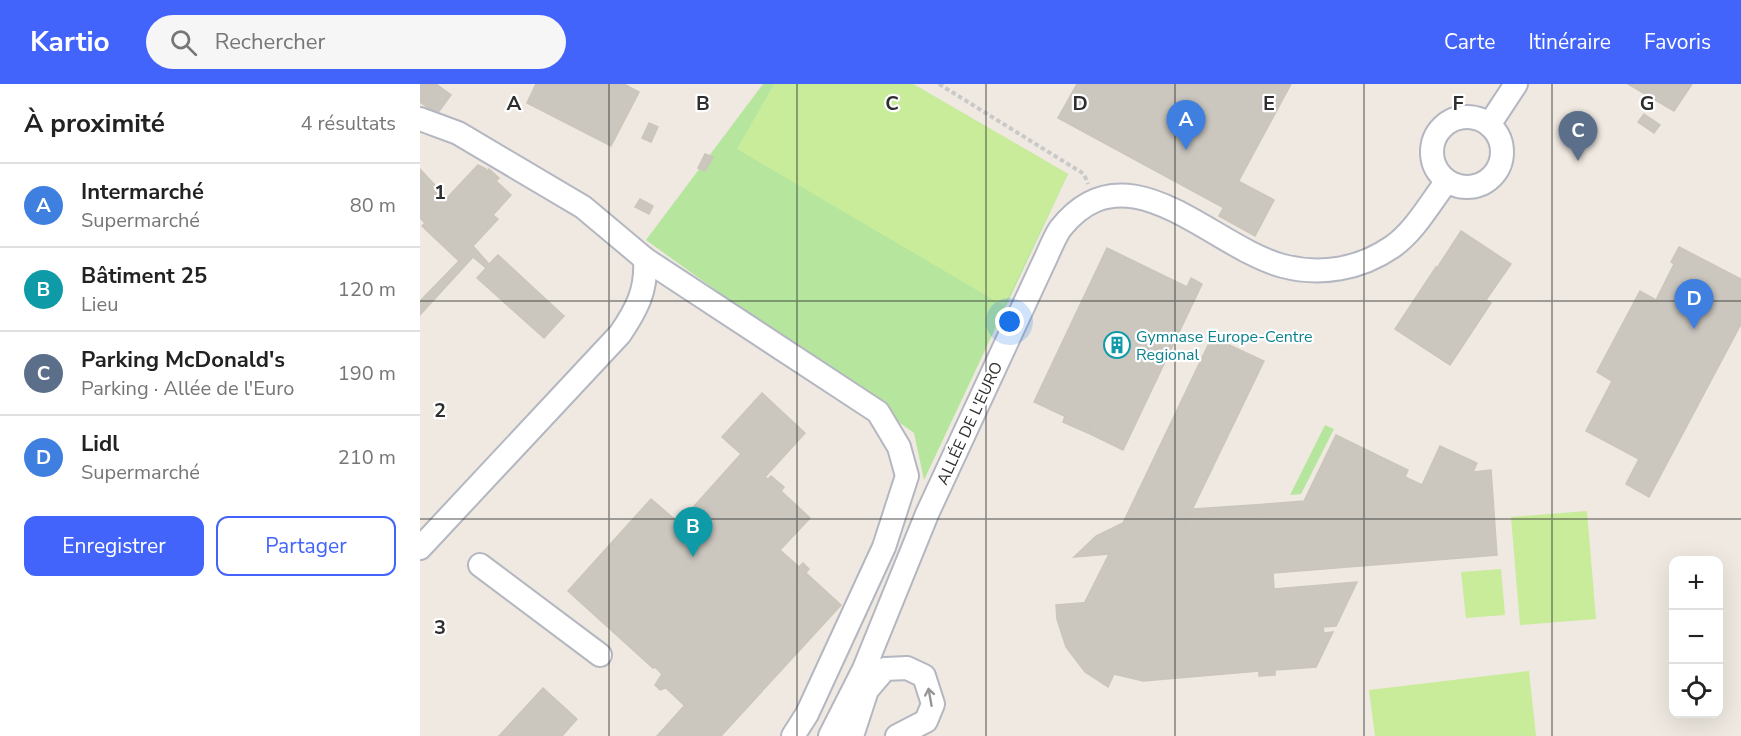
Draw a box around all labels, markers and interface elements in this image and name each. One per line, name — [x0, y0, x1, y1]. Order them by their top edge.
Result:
search box — [146, 15, 566, 69]
text: Kartio — [30, 23, 110, 61]
icon: search — [167, 26, 200, 59]
text: Rechercher — [215, 27, 325, 57]
text: Carte — [1444, 28, 1495, 56]
text: Itinéraire — [1528, 28, 1611, 56]
text: Favoris — [1644, 28, 1711, 56]
text: A — [507, 90, 522, 117]
text: B — [696, 90, 710, 117]
text: C — [885, 90, 899, 117]
text: D — [1072, 90, 1088, 117]
text: E — [1263, 90, 1275, 117]
text: F — [1452, 90, 1464, 117]
text: G — [1640, 90, 1654, 117]
pin: A — [1166, 100, 1206, 150]
text: À proximité — [24, 106, 165, 141]
text: 4 résultats — [300, 110, 396, 137]
pin: C — [1558, 112, 1598, 161]
text: Intermarché — [81, 177, 204, 207]
text: 1 — [434, 179, 446, 206]
text: A — [36, 192, 51, 219]
text: 80 m — [350, 192, 396, 219]
text: Supermarché — [81, 207, 200, 234]
text: Bâtiment 25 — [81, 261, 207, 291]
text: B — [37, 276, 50, 303]
text: 120 m — [338, 276, 396, 303]
pin: D — [1674, 280, 1714, 329]
text: Lieu — [81, 291, 118, 318]
your location — [995, 307, 1024, 336]
place label: Gymnase Europe-Centre Regional — [1136, 326, 1313, 366]
building icon: Gymnase Europe-Centre Regional — [1102, 330, 1132, 360]
text: Parking McDonald's — [81, 345, 285, 375]
street label: ALLÉE DE L'EURO — [932, 358, 1008, 488]
text: C — [37, 360, 50, 387]
text: 190 m — [338, 360, 396, 387]
text: Parking · Allée de l'Euro — [81, 375, 294, 402]
text: 2 — [434, 397, 446, 424]
text: Lidl — [81, 429, 119, 459]
text: D — [36, 444, 51, 471]
text: 210 m — [338, 444, 396, 471]
text: Supermarché — [81, 459, 200, 486]
pin: B — [674, 508, 712, 557]
button: Enregistrer — [24, 516, 204, 576]
button: Partager — [216, 516, 396, 576]
map controls — [1669, 556, 1723, 718]
button: + — [1669, 556, 1723, 610]
button: − — [1669, 610, 1723, 664]
text: 3 — [434, 614, 446, 641]
button: locate — [1669, 664, 1723, 718]
one-way arrow — [924, 688, 935, 707]

